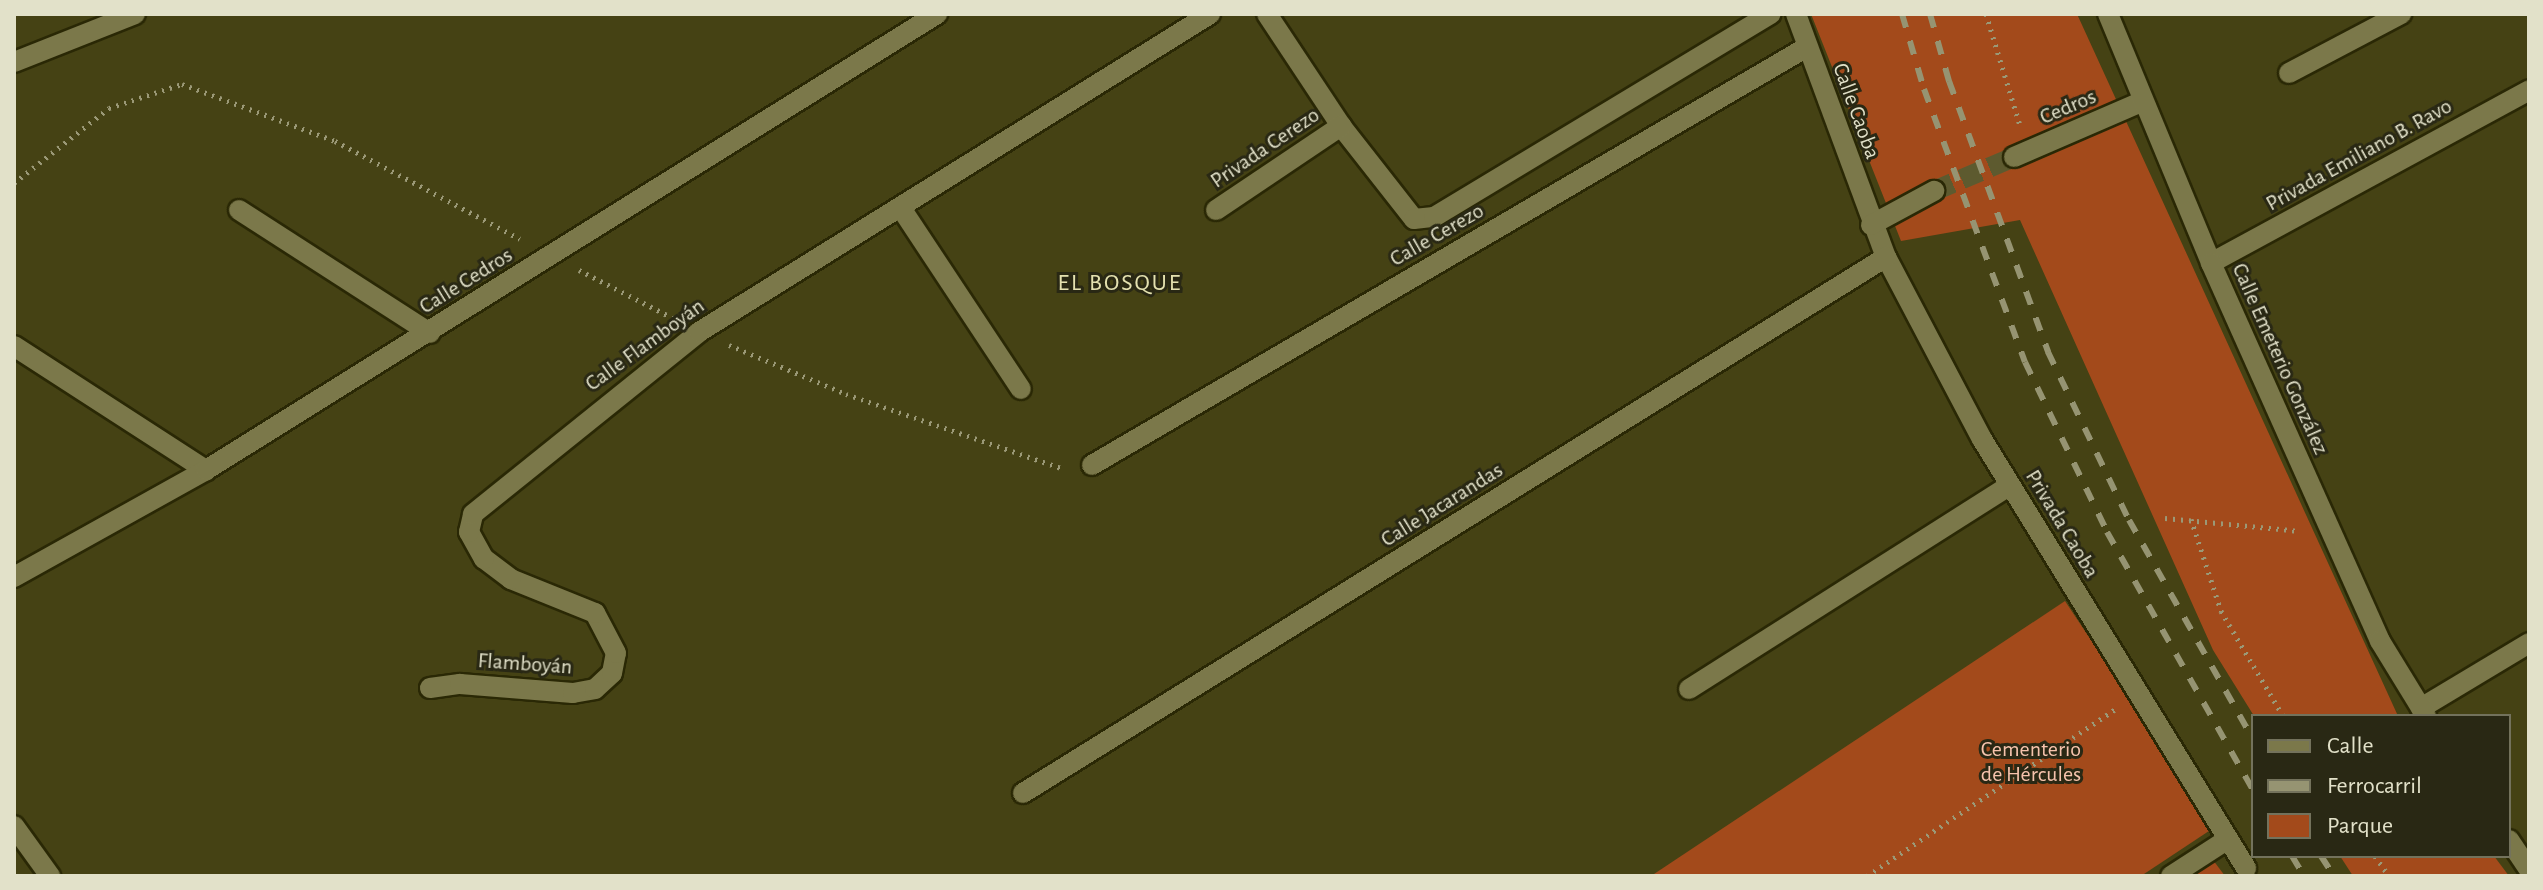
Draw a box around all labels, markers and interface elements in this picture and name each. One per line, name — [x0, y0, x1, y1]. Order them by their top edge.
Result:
street label: Calle Caoba — [1826, 59, 1886, 163]
street label: Cedros — [2036, 83, 2100, 131]
street label: Privada Emiliano B. Ravo — [2261, 93, 2457, 217]
street label: Privada Cerezo — [1205, 102, 1325, 194]
street label: Calle Cerezo — [1385, 198, 1489, 272]
street label: Calle Cedros — [415, 242, 517, 320]
street label: Calle Emeterio González — [2226, 259, 2334, 459]
district label: EL BOSQUE — [1058, 270, 1182, 298]
street label: Calle Flamboyán — [580, 293, 710, 397]
street label: Calle Jacarandas — [1376, 457, 1508, 553]
street label: Privada Caoba — [2019, 465, 2105, 583]
street label: Flamboyán — [477, 648, 573, 680]
legend — [2251, 714, 2511, 858]
text: Calle — [2327, 734, 2374, 758]
park label: Cementerio de Hércules — [1981, 736, 2081, 788]
text: Ferrocarril — [2327, 774, 2422, 798]
text: Parque — [2327, 814, 2393, 838]

